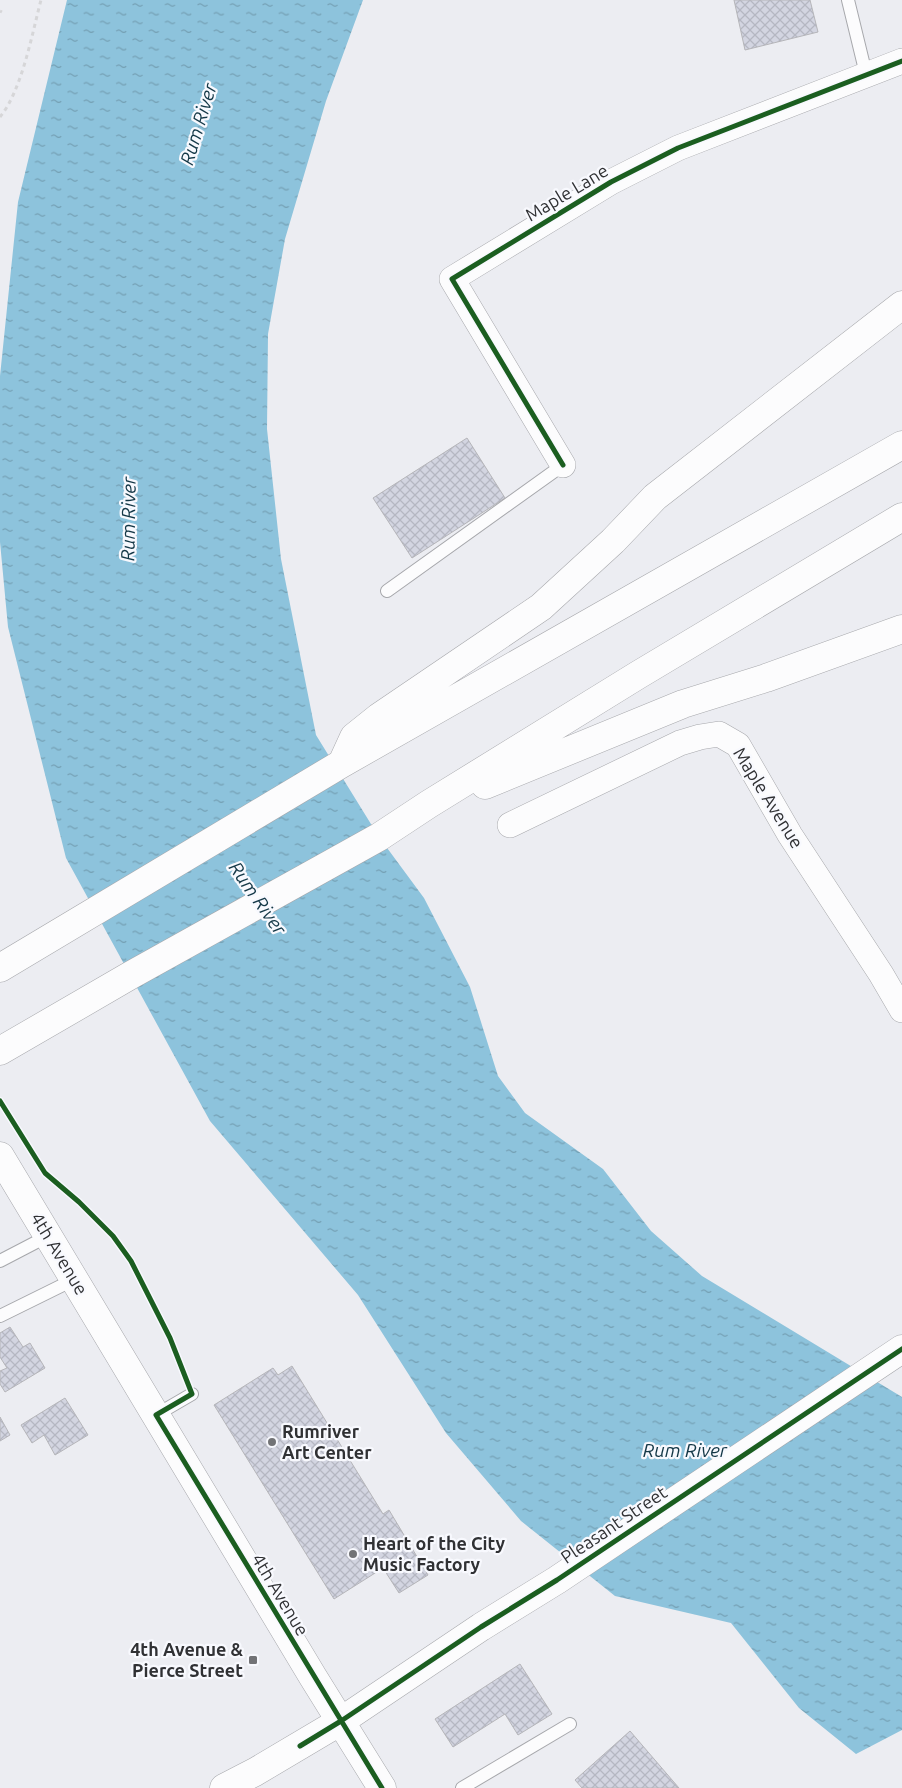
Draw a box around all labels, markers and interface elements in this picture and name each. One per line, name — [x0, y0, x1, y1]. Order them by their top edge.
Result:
water label: Rum River — [175, 80, 221, 168]
street label: Maple Lane — [522, 160, 611, 225]
water label: Rum River — [116, 476, 140, 561]
street label: Maple Avenue — [730, 743, 808, 851]
water label: Rum River — [225, 857, 292, 939]
street label: 4th Avenue — [28, 1209, 92, 1298]
place label: Rumriver Art Center — [282, 1421, 372, 1462]
marker: Rumriver Art Center — [266, 1436, 278, 1448]
water label: Rum River — [643, 1439, 728, 1461]
street label: Pleasant Street — [557, 1481, 670, 1567]
place label: Heart of the City Music Factory — [363, 1533, 505, 1574]
marker: Heart of the City Music Factory — [347, 1548, 359, 1560]
street label: 4th Avenue — [249, 1550, 313, 1639]
place label: 4th Avenue & Pierce Street — [130, 1639, 244, 1680]
marker: 4th Avenue & Pierce Street — [247, 1654, 259, 1666]

